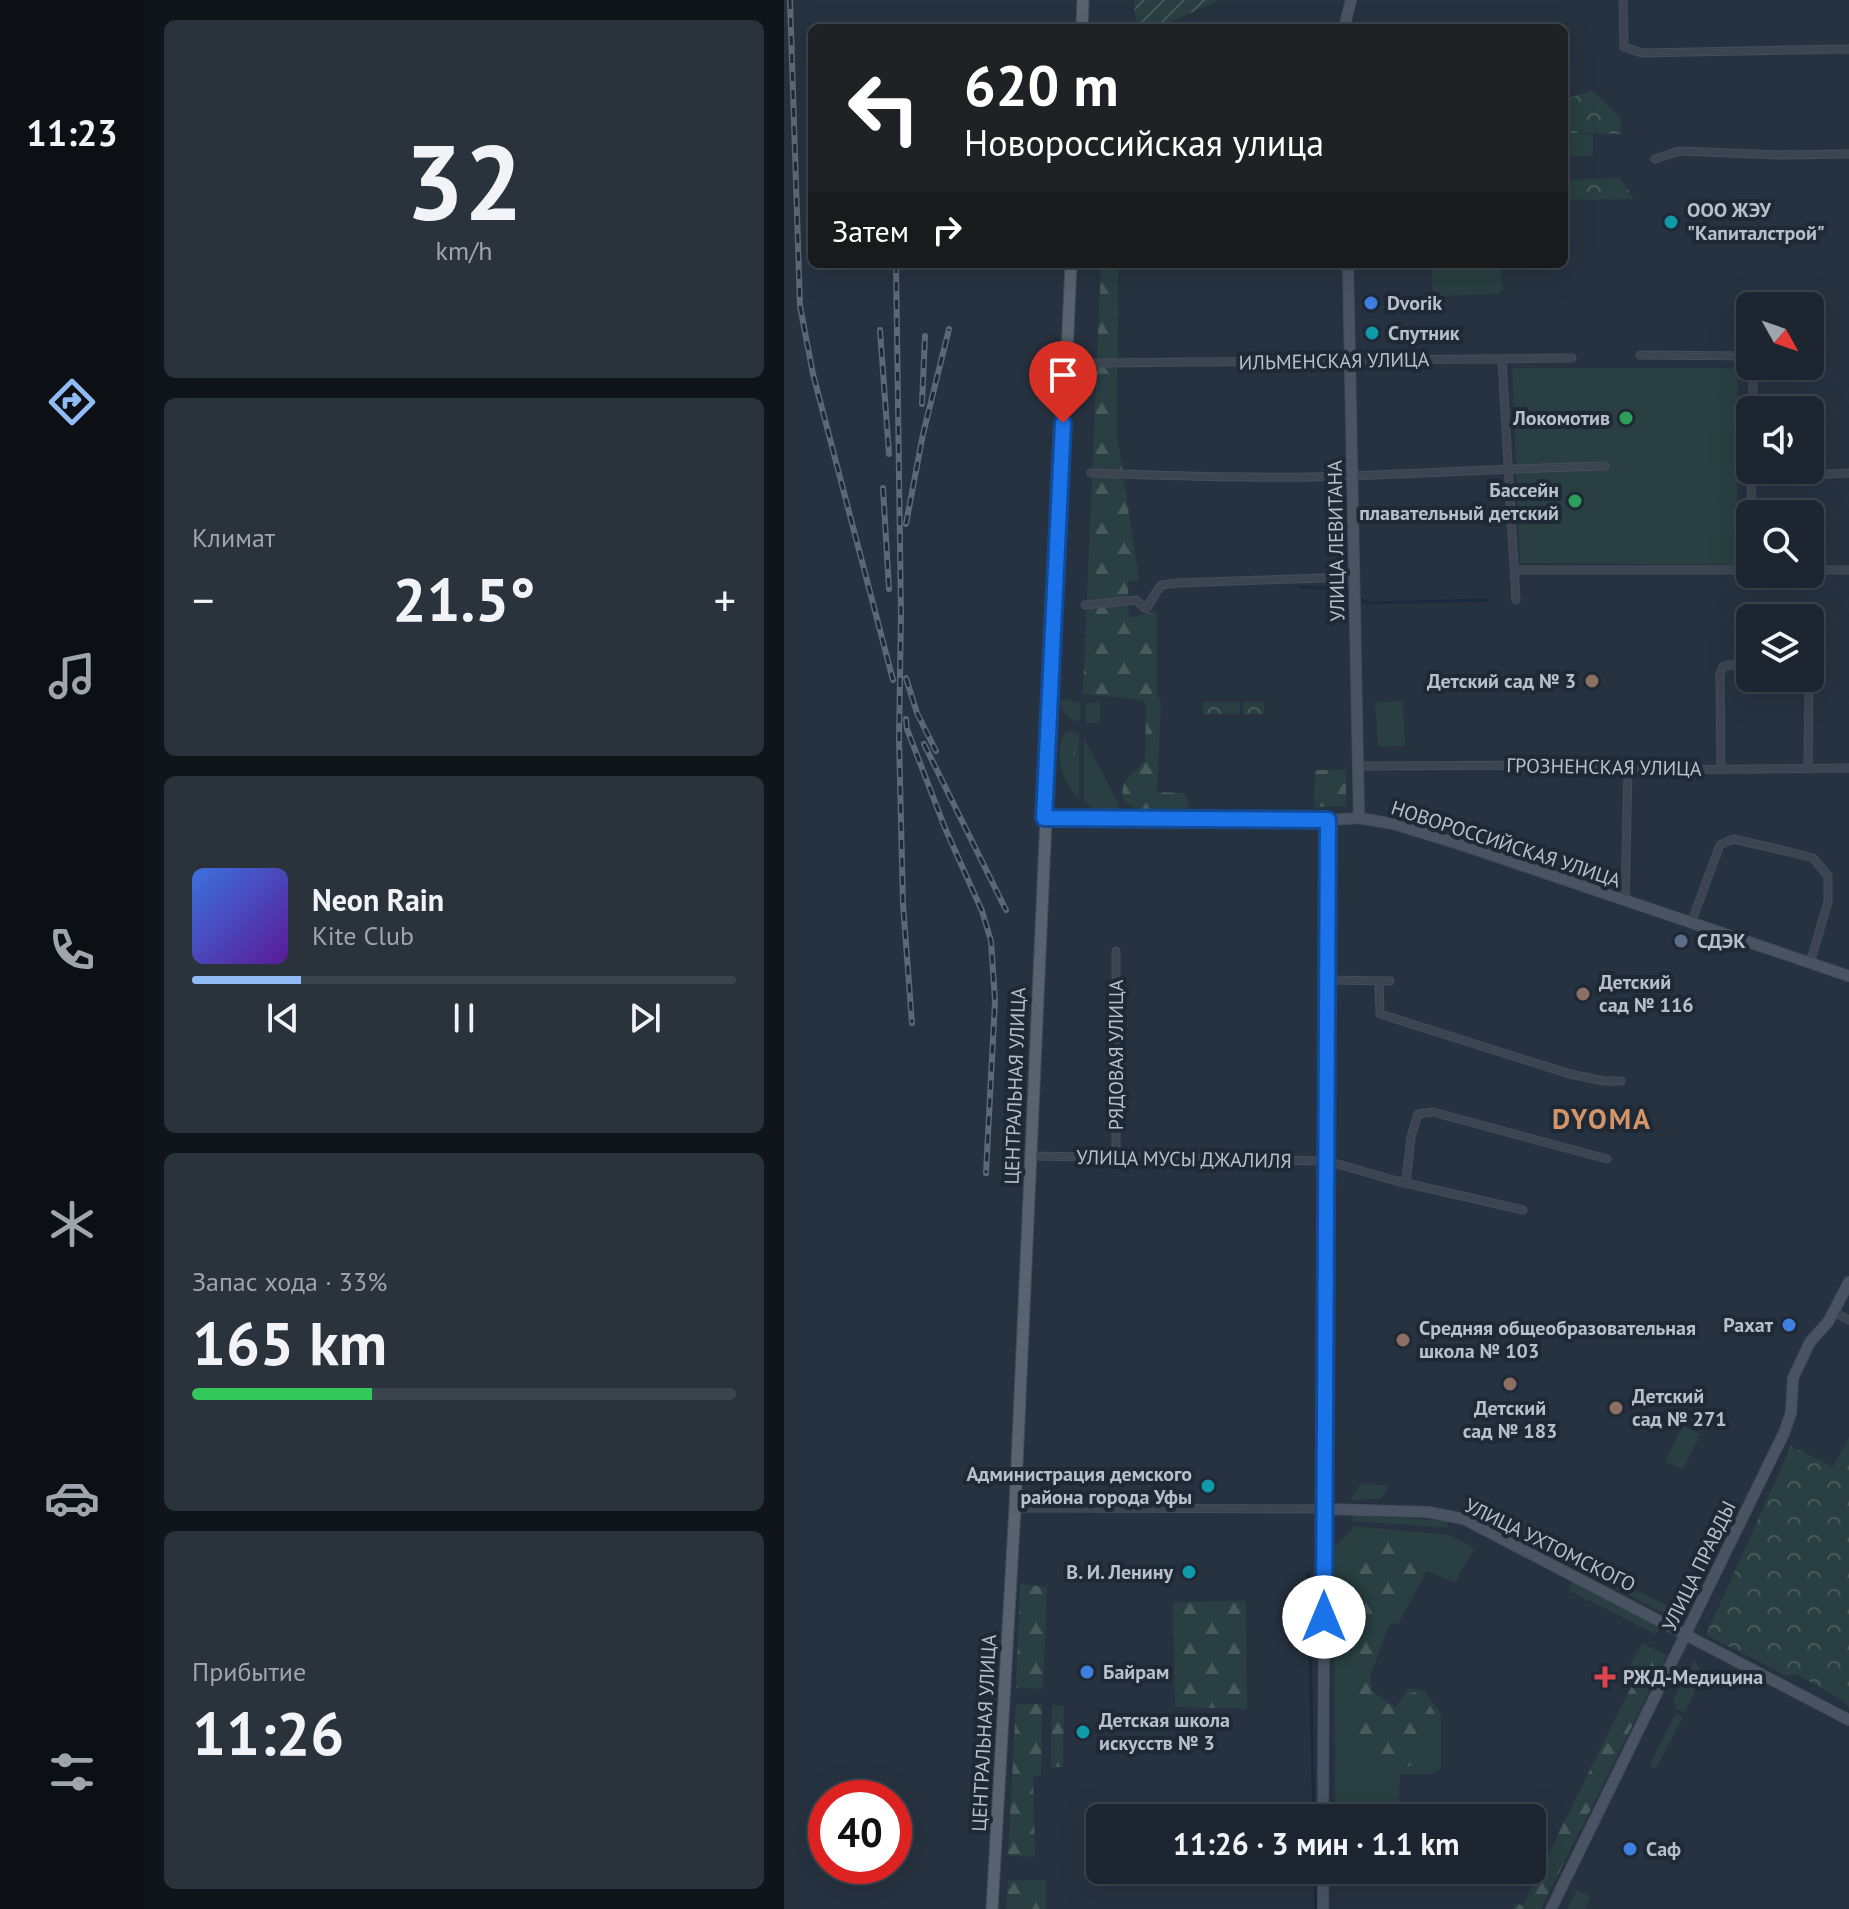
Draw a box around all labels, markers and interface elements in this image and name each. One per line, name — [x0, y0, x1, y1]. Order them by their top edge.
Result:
text: 620 m — [964, 49, 1119, 121]
icon: left — [832, 56, 936, 160]
text: 11:23 — [26, 109, 118, 156]
text: 32 — [405, 114, 523, 249]
text: Новороссийская улица — [964, 119, 1324, 166]
place label: ООО ЖЭУ "Капиталстрой" — [1687, 197, 1825, 246]
icon: right — [925, 208, 969, 252]
text: Затем — [832, 211, 909, 250]
marker: ООО ЖЭУ "Капиталстрой" — [1662, 213, 1680, 231]
text: km/h — [436, 234, 493, 267]
place label: Dvorik — [1387, 290, 1442, 316]
north arrow — [1736, 292, 1824, 380]
map controls — [1736, 292, 1824, 692]
marker: Dvorik — [1362, 294, 1380, 312]
place label: Спутник — [1388, 320, 1460, 346]
marker: Спутник — [1363, 324, 1381, 342]
pin — [1029, 341, 1097, 423]
street label: ИЛЬМЕНСКАЯ УЛИЦА — [1238, 346, 1430, 376]
icon: arrive — [1041, 353, 1085, 397]
icon: directions — [44, 374, 100, 430]
button: sound — [1736, 396, 1824, 484]
place label: Локомотив — [1512, 405, 1610, 431]
marker: Локомотив — [1617, 409, 1635, 427]
street label: УЛИЦА ЛЕВИТАНА — [1322, 460, 1350, 622]
place label: Бассейн плавательный детский — [1359, 477, 1559, 526]
marker: Бассейн плавательный детский — [1566, 492, 1584, 510]
button: search — [1736, 500, 1824, 588]
text: Климат — [192, 521, 275, 554]
text: 21.5° — [392, 560, 536, 638]
text: − — [192, 571, 214, 628]
text: + — [714, 571, 736, 628]
button: layers — [1736, 604, 1824, 692]
icon: music — [44, 648, 100, 704]
place label: Детский сад № 3 — [1427, 668, 1576, 694]
marker: Детский сад № 3 — [1583, 672, 1601, 690]
street label: ГРОЗНЕНСКАЯ УЛИЦА — [1506, 752, 1702, 782]
street label: НОВОРОССИЙСКАЯ УЛИЦА — [1388, 795, 1624, 894]
text: Neon Rain — [312, 880, 444, 919]
text: Kite Club — [312, 919, 414, 952]
icon: phone — [44, 922, 100, 978]
place label: СДЭК — [1697, 928, 1746, 954]
marker: СДЭК — [1672, 932, 1690, 950]
place label: Детский сад № 116 — [1599, 969, 1694, 1018]
street label: РЯДОВАЯ УЛИЦА — [1103, 979, 1129, 1130]
marker: Детский сад № 116 — [1574, 985, 1592, 1003]
street label: ЦЕНТРАЛЬНАЯ УЛИЦА — [999, 987, 1031, 1185]
icon: previous — [261, 996, 305, 1040]
icon: pause — [442, 996, 486, 1040]
icon: next — [623, 996, 667, 1040]
district label: DYOMA — [1552, 1100, 1652, 1137]
street label: УЛИЦА МУСЫ ДЖАЛИЛЯ — [1076, 1144, 1292, 1174]
icon: climate — [44, 1196, 100, 1252]
text: Запас хода · 33% — [192, 1265, 387, 1298]
text: 165 km — [192, 1304, 387, 1382]
place label: Рахат — [1723, 1312, 1774, 1338]
place label: Средняя общеобразовательная школа № 103 — [1419, 1315, 1696, 1364]
marker: Рахат — [1780, 1316, 1798, 1334]
marker: Средняя общеобразовательная школа № 103 — [1394, 1331, 1412, 1349]
marker: Детский сад № 183 — [1501, 1375, 1519, 1393]
place label: Детский сад № 271 — [1632, 1383, 1727, 1432]
place label: Детский сад № 183 — [1463, 1395, 1557, 1444]
marker: Детский сад № 271 — [1607, 1399, 1625, 1417]
place label: Администрация демского района города Уфы — [967, 1461, 1192, 1510]
icon: car — [44, 1470, 100, 1526]
marker: Администрация демского района города Уфы — [1199, 1477, 1217, 1495]
street label: УЛИЦА УХТОМСКОГО — [1460, 1492, 1640, 1598]
street label: УЛИЦА ПРАВДЫ — [1656, 1497, 1742, 1635]
place label: В. И. Ленину — [1066, 1559, 1173, 1585]
marker: В. И. Ленину — [1180, 1563, 1198, 1581]
position arrow — [1282, 1575, 1366, 1659]
street label: ЦЕНТРАЛЬНАЯ УЛИЦА — [966, 1633, 1002, 1832]
text: Прибытие — [192, 1655, 306, 1688]
place label: Байрам — [1103, 1659, 1169, 1685]
marker: Байрам — [1078, 1663, 1096, 1681]
place label: РЖД-Медицина — [1623, 1664, 1763, 1690]
marker: РЖД-Медицина — [1594, 1666, 1616, 1688]
text: 11:26 — [192, 1694, 344, 1772]
place label: Детская школа искусств № 3 — [1099, 1707, 1230, 1756]
marker: Детская школа искусств № 3 — [1074, 1723, 1092, 1741]
icon: filters — [44, 1744, 100, 1800]
speed limit sign: 40 — [808, 1780, 912, 1884]
text: 11:26 · 3 мин · 1.1 km — [1173, 1824, 1459, 1863]
place label: Саф — [1646, 1836, 1681, 1862]
marker: Саф — [1621, 1840, 1639, 1858]

